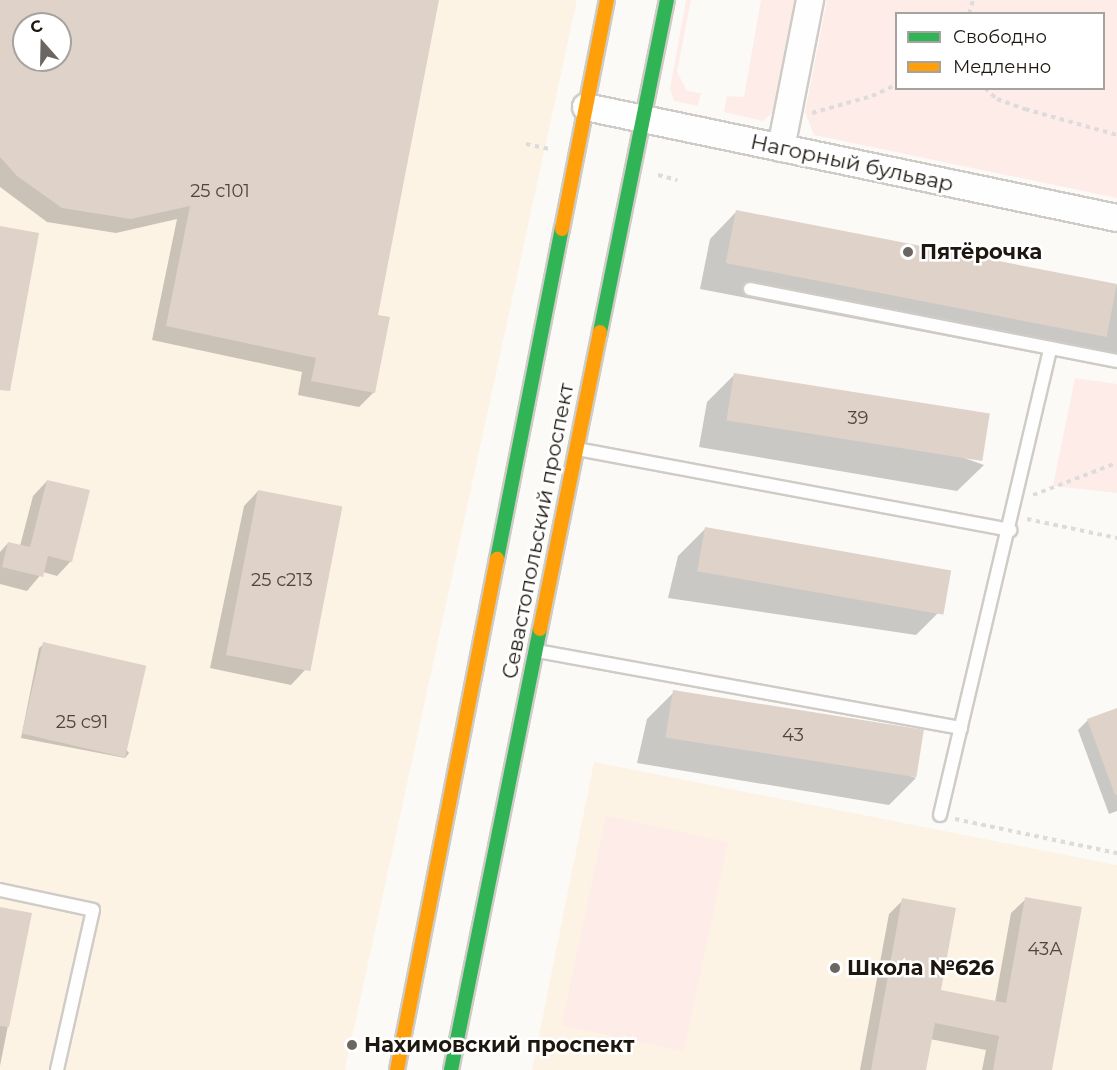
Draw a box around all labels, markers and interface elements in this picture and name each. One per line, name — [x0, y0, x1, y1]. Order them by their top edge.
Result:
north arrow — [12, 12, 72, 72]
legend — [895, 12, 1105, 90]
text: С — [28, 16, 45, 37]
text: Свободно — [953, 26, 1047, 48]
text: Медленно — [953, 56, 1051, 78]
street label: Нагорный бульвар — [748, 129, 956, 197]
house number: 25 с101 — [190, 180, 250, 202]
place label: Пятёрочка — [920, 239, 1042, 265]
marker: Пятёрочка — [901, 245, 915, 259]
street label: Севастопольский проспект — [497, 381, 579, 681]
house number: 39 — [847, 407, 869, 429]
house number: 25 с213 — [251, 569, 313, 591]
house number: 25 с91 — [56, 711, 108, 733]
house number: 43 — [782, 724, 804, 746]
house number: 43А — [1027, 938, 1063, 960]
place label: Школа №626 — [847, 955, 994, 981]
marker: Школа №626 — [828, 961, 842, 975]
place label: Нахимовский проспект — [364, 1032, 634, 1058]
marker: Нахимовский проспект — [345, 1038, 359, 1052]

